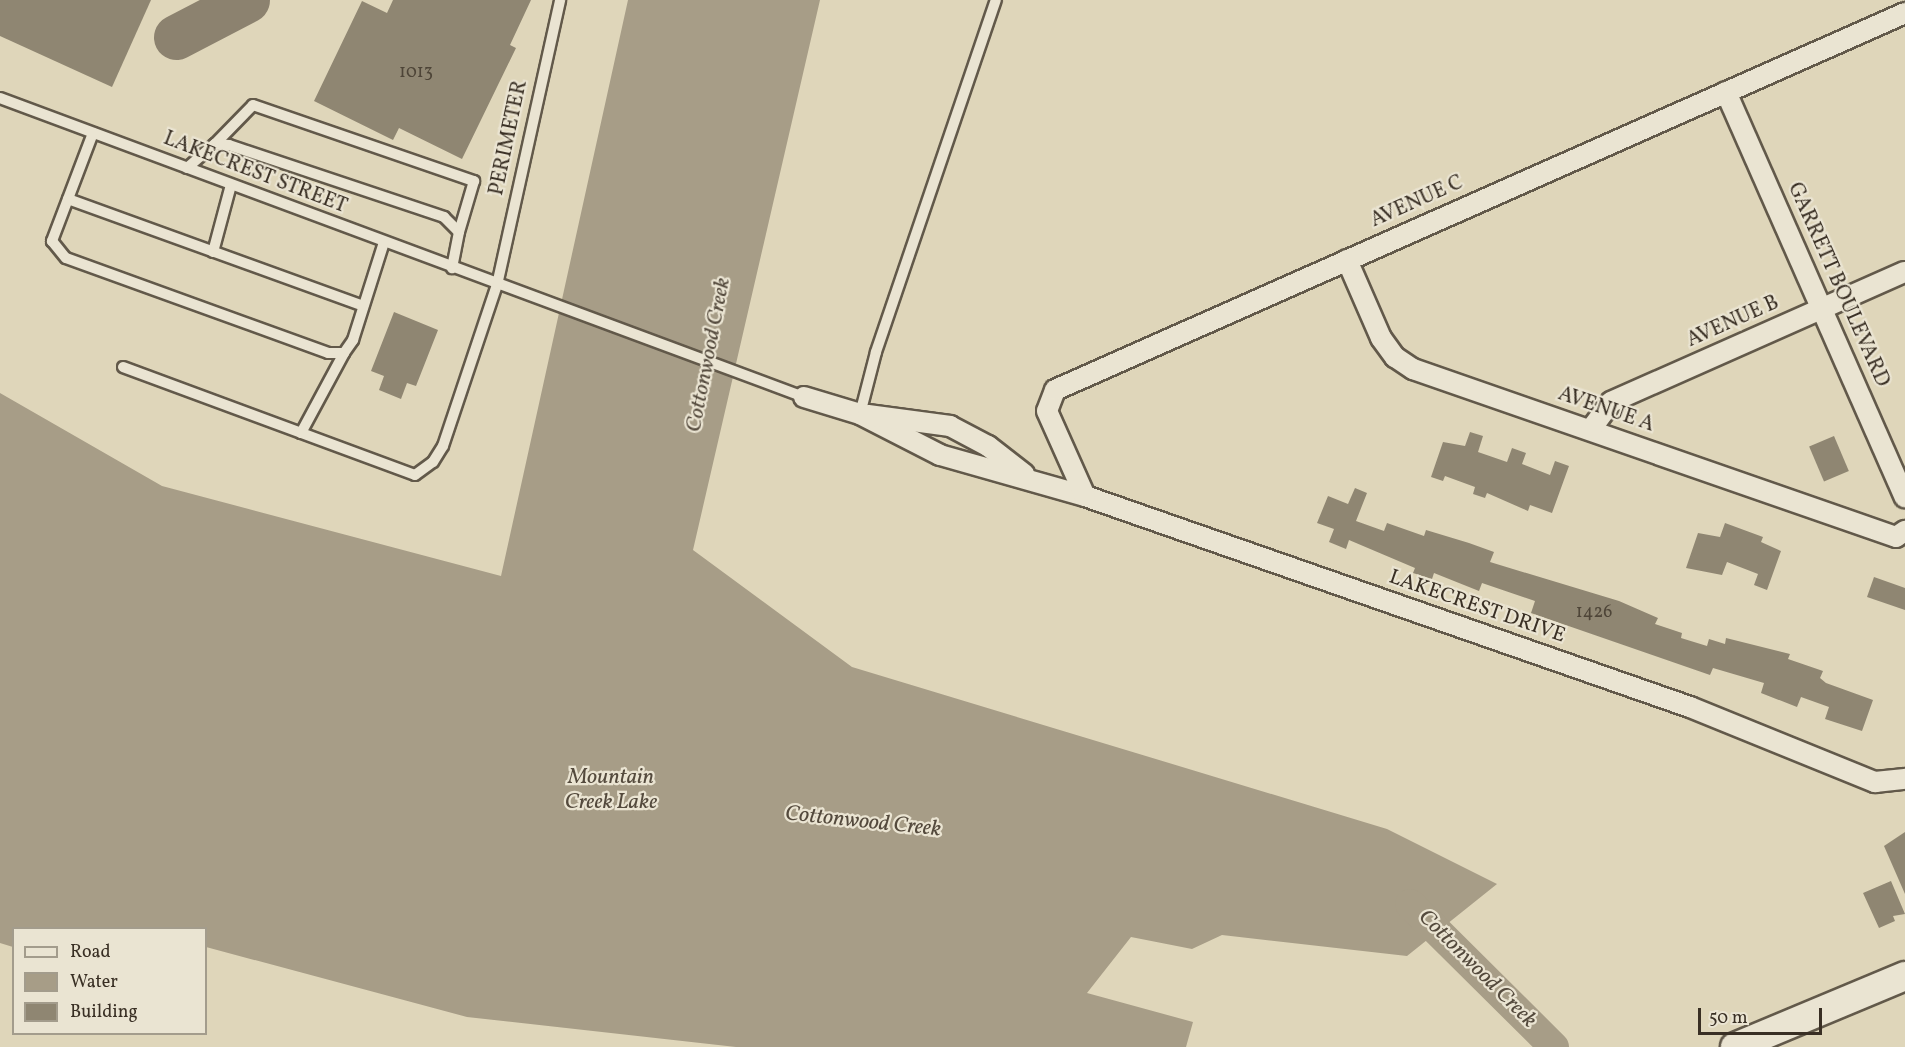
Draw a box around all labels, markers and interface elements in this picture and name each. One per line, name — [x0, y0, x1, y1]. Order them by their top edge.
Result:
house number: 1013 — [399, 62, 433, 84]
street label: PERIMETER — [485, 78, 533, 198]
street label: LAKECREST STREET — [159, 126, 351, 220]
street label: AVENUE C — [1367, 170, 1467, 234]
street label: GARRETT BOULEVARD — [1781, 179, 1895, 391]
water label: Cottonwood Creek — [681, 276, 737, 434]
street label: AVENUE B — [1683, 290, 1783, 354]
street label: AVENUE A — [1555, 382, 1657, 438]
street label: LAKECREST DRIVE — [1385, 565, 1569, 649]
house number: 1426 — [1576, 602, 1612, 624]
water label: Mountain Creek Lake — [565, 764, 657, 816]
water label: Cottonwood Creek — [784, 801, 942, 843]
water label: Cottonwood Creek — [1412, 904, 1542, 1034]
legend — [12, 927, 207, 1035]
text: Road — [70, 940, 111, 965]
text: Water — [70, 970, 118, 995]
scale bar — [1701, 996, 1826, 1034]
text: Building — [70, 1000, 138, 1025]
text: 50 m — [1709, 1006, 1748, 1031]

